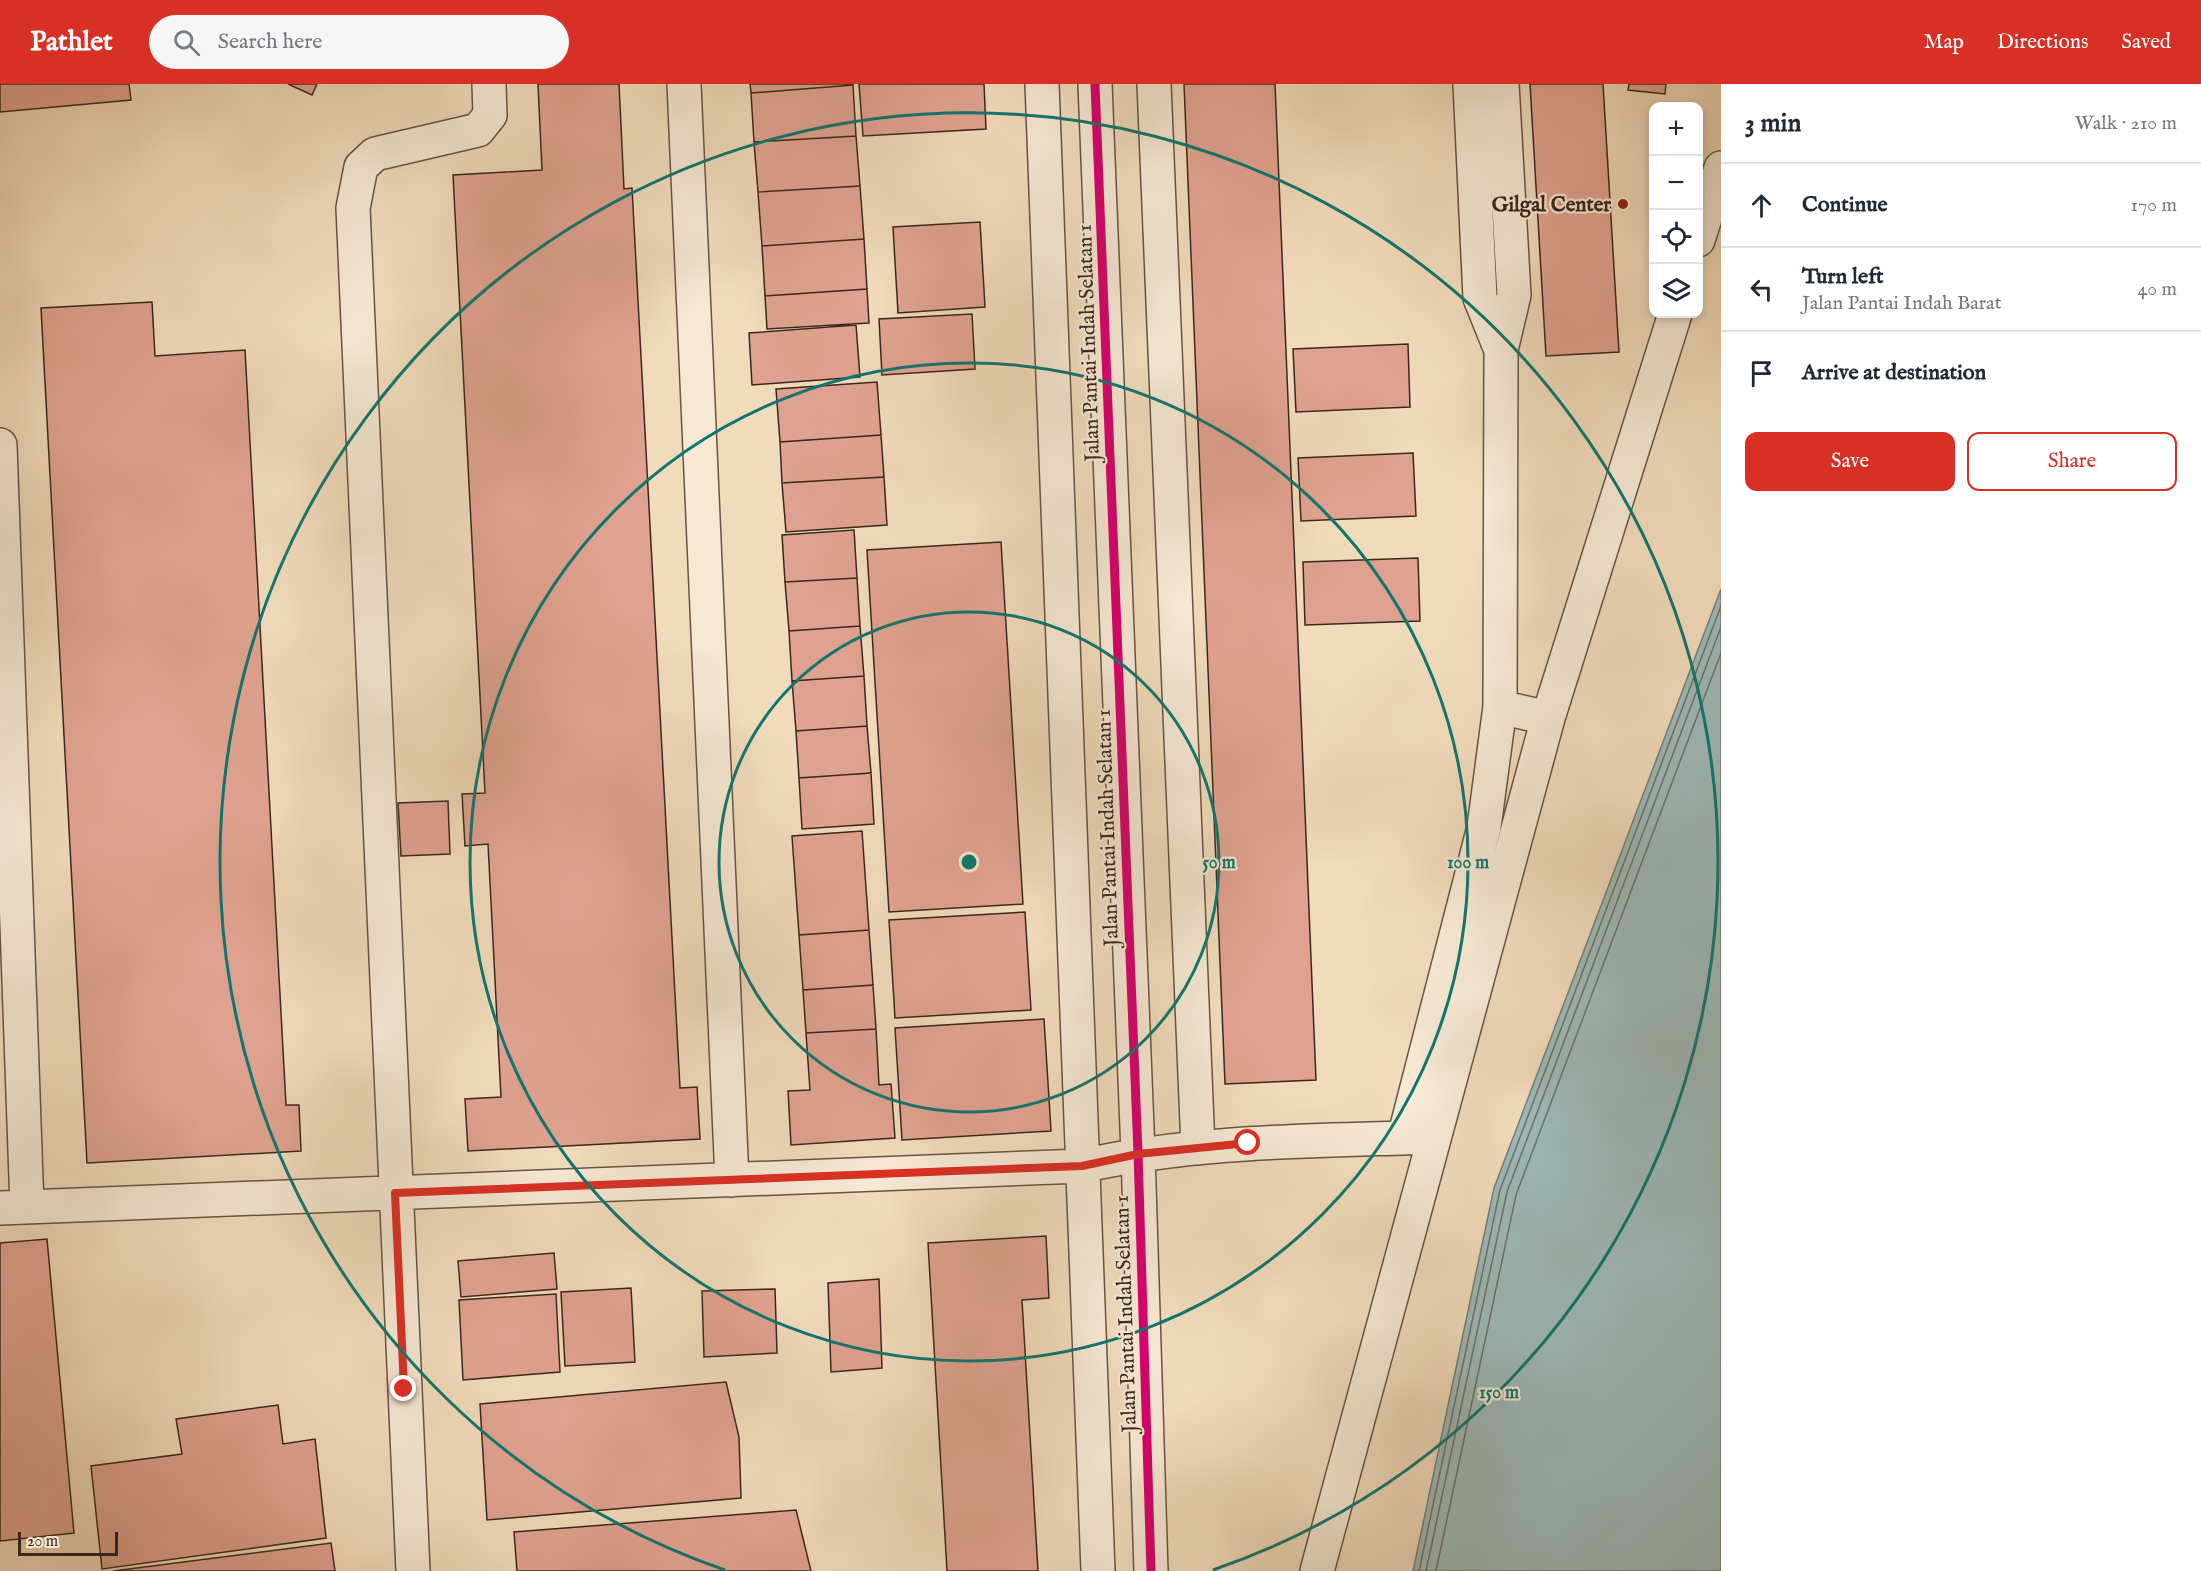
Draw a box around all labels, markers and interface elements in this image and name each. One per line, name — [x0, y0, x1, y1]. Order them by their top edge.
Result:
search box — [149, 15, 569, 69]
text: Pathlet — [30, 25, 113, 60]
icon: search — [170, 26, 203, 59]
text: Search here — [218, 28, 322, 56]
text: Map — [1924, 29, 1964, 56]
text: Directions — [1997, 29, 2088, 56]
text: Saved — [2121, 29, 2171, 56]
map controls — [1649, 102, 1703, 318]
button: + — [1649, 102, 1703, 156]
text: 3 min — [1745, 107, 1801, 140]
text: Walk · 210 m — [2075, 111, 2177, 136]
button: − — [1649, 156, 1703, 210]
icon: ahead — [1745, 189, 1778, 222]
text: Continue — [1802, 191, 1888, 219]
place label: Gilgal Center — [1492, 192, 1611, 219]
text: 170 m — [2131, 193, 2177, 218]
marker: Gilgal Center — [1616, 197, 1630, 211]
button: locate — [1649, 210, 1703, 264]
street label: Jalan Pantai Indah Selatan 1 — [1072, 224, 1107, 464]
text: Turn left — [1802, 263, 1884, 291]
button: layers — [1649, 264, 1703, 318]
icon: left — [1745, 273, 1778, 306]
text: 40 m — [2138, 277, 2177, 302]
text: Jalan Pantai Indah Barat — [1802, 291, 2002, 316]
icon: arrive — [1745, 357, 1778, 390]
text: Arrive at destination — [1802, 359, 1986, 387]
button: Save — [1745, 432, 1955, 491]
button: Share — [1967, 432, 2177, 491]
street label: Jalan Pantai Indah Selatan 1 — [1091, 709, 1126, 949]
centre of rings — [959, 852, 979, 872]
text: 50 m — [1202, 852, 1236, 875]
text: 100 m — [1447, 852, 1489, 875]
route start — [1234, 1129, 1260, 1155]
street label: Jalan Pantai Indah Selatan 1 — [1109, 1195, 1144, 1435]
route end — [390, 1375, 416, 1401]
text: 150 m — [1479, 1382, 1519, 1405]
scale bar — [18, 1529, 118, 1556]
text: 20 m — [27, 1532, 58, 1552]

